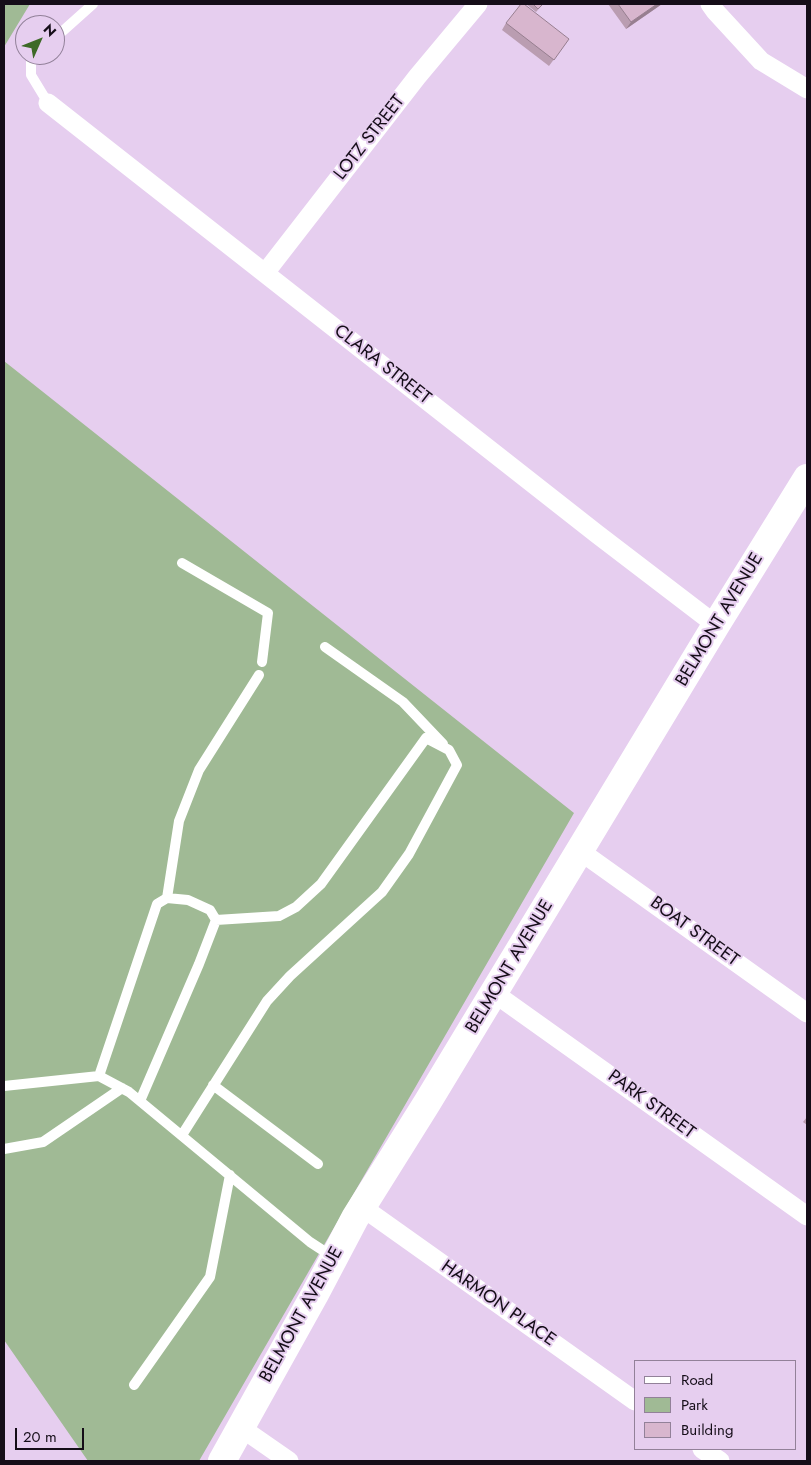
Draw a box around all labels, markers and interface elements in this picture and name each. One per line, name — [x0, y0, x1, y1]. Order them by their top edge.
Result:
north arrow — [15, 15, 65, 65]
text: N — [39, 19, 61, 41]
street label: LOTZ STREET — [330, 91, 410, 185]
street label: CLARA STREET — [329, 321, 435, 409]
street label: BELMONT AVENUE — [672, 549, 768, 691]
street label: BOAT STREET — [645, 893, 743, 971]
street label: BELMONT AVENUE — [462, 896, 558, 1038]
street label: PARK STREET — [603, 1066, 699, 1144]
street label: BELMONT AVENUE — [256, 1243, 348, 1387]
street label: HARMON PLACE — [436, 1256, 560, 1352]
legend — [634, 1360, 796, 1450]
text: Road — [681, 1369, 713, 1391]
text: Park — [681, 1394, 708, 1416]
scale bar — [18, 1418, 86, 1450]
text: Building — [681, 1419, 733, 1441]
text: 20 m — [23, 1426, 57, 1448]

